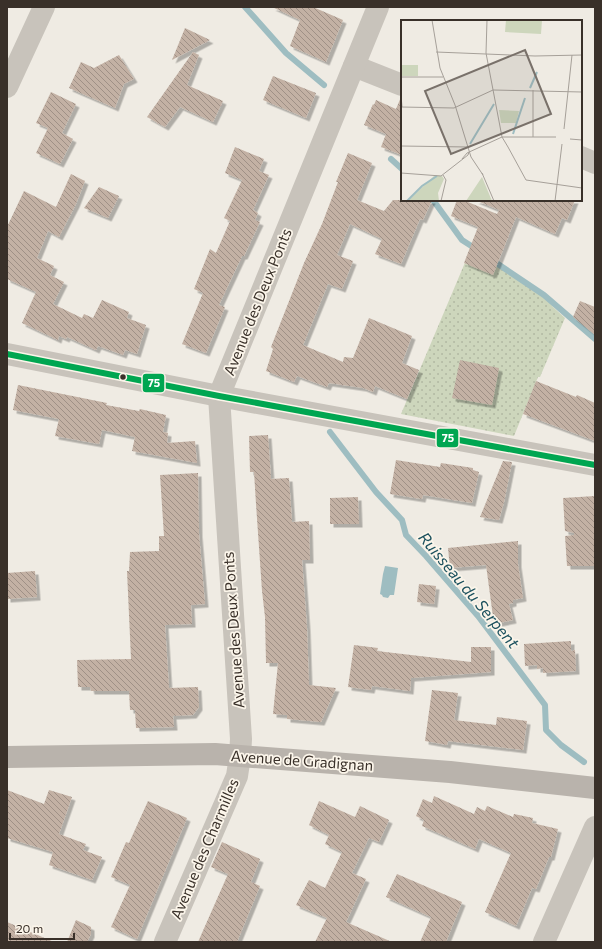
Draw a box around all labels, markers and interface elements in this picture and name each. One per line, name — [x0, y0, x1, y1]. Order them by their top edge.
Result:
inset map — [401, 20, 582, 201]
street label: Avenue des Deux Ponts — [219, 225, 295, 378]
unlabelled marker — [118, 372, 128, 382]
line badge: 75 — [142, 373, 165, 393]
text: 75 — [148, 376, 160, 389]
line badge: 75 — [436, 428, 459, 448]
text: 75 — [442, 431, 454, 444]
water label: Ruisseau du Serpent — [415, 528, 524, 652]
street label: Avenue des Deux Ponts — [219, 551, 247, 709]
street label: Avenue de Gradignan — [230, 746, 374, 774]
street label: Avenue des Charmilles — [166, 775, 242, 922]
scale bar — [10, 915, 74, 941]
text: 20 m — [16, 921, 43, 935]

